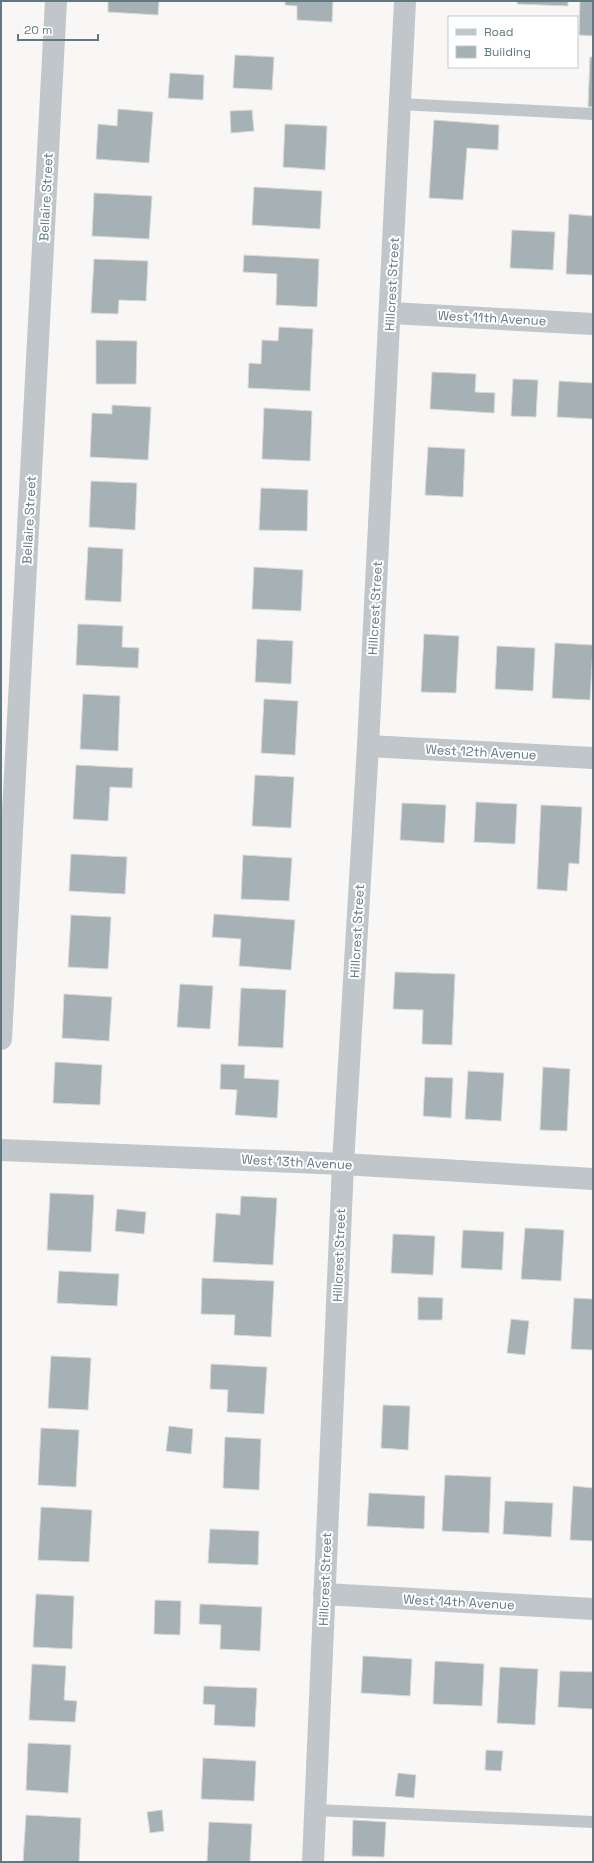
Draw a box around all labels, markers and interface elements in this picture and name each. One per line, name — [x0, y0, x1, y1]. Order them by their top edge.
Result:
scale bar — [18, 16, 98, 42]
legend — [448, 16, 578, 68]
text: 20 m — [24, 22, 52, 38]
text: Road — [484, 24, 513, 40]
text: Building — [484, 44, 531, 60]
street label: Bellaire Street — [35, 152, 57, 242]
street label: Hillcrest Street — [381, 237, 403, 331]
street label: West 11th Avenue — [437, 307, 547, 329]
street label: Bellaire Street — [18, 475, 40, 565]
street label: Hillcrest Street — [364, 561, 386, 655]
street label: West 12th Avenue — [425, 741, 537, 763]
street label: Hillcrest Street — [346, 884, 368, 978]
street label: West 13th Avenue — [241, 1151, 353, 1173]
street label: Hillcrest Street — [329, 1208, 349, 1302]
street label: Hillcrest Street — [315, 1532, 335, 1626]
street label: West 14th Avenue — [403, 1591, 515, 1613]

